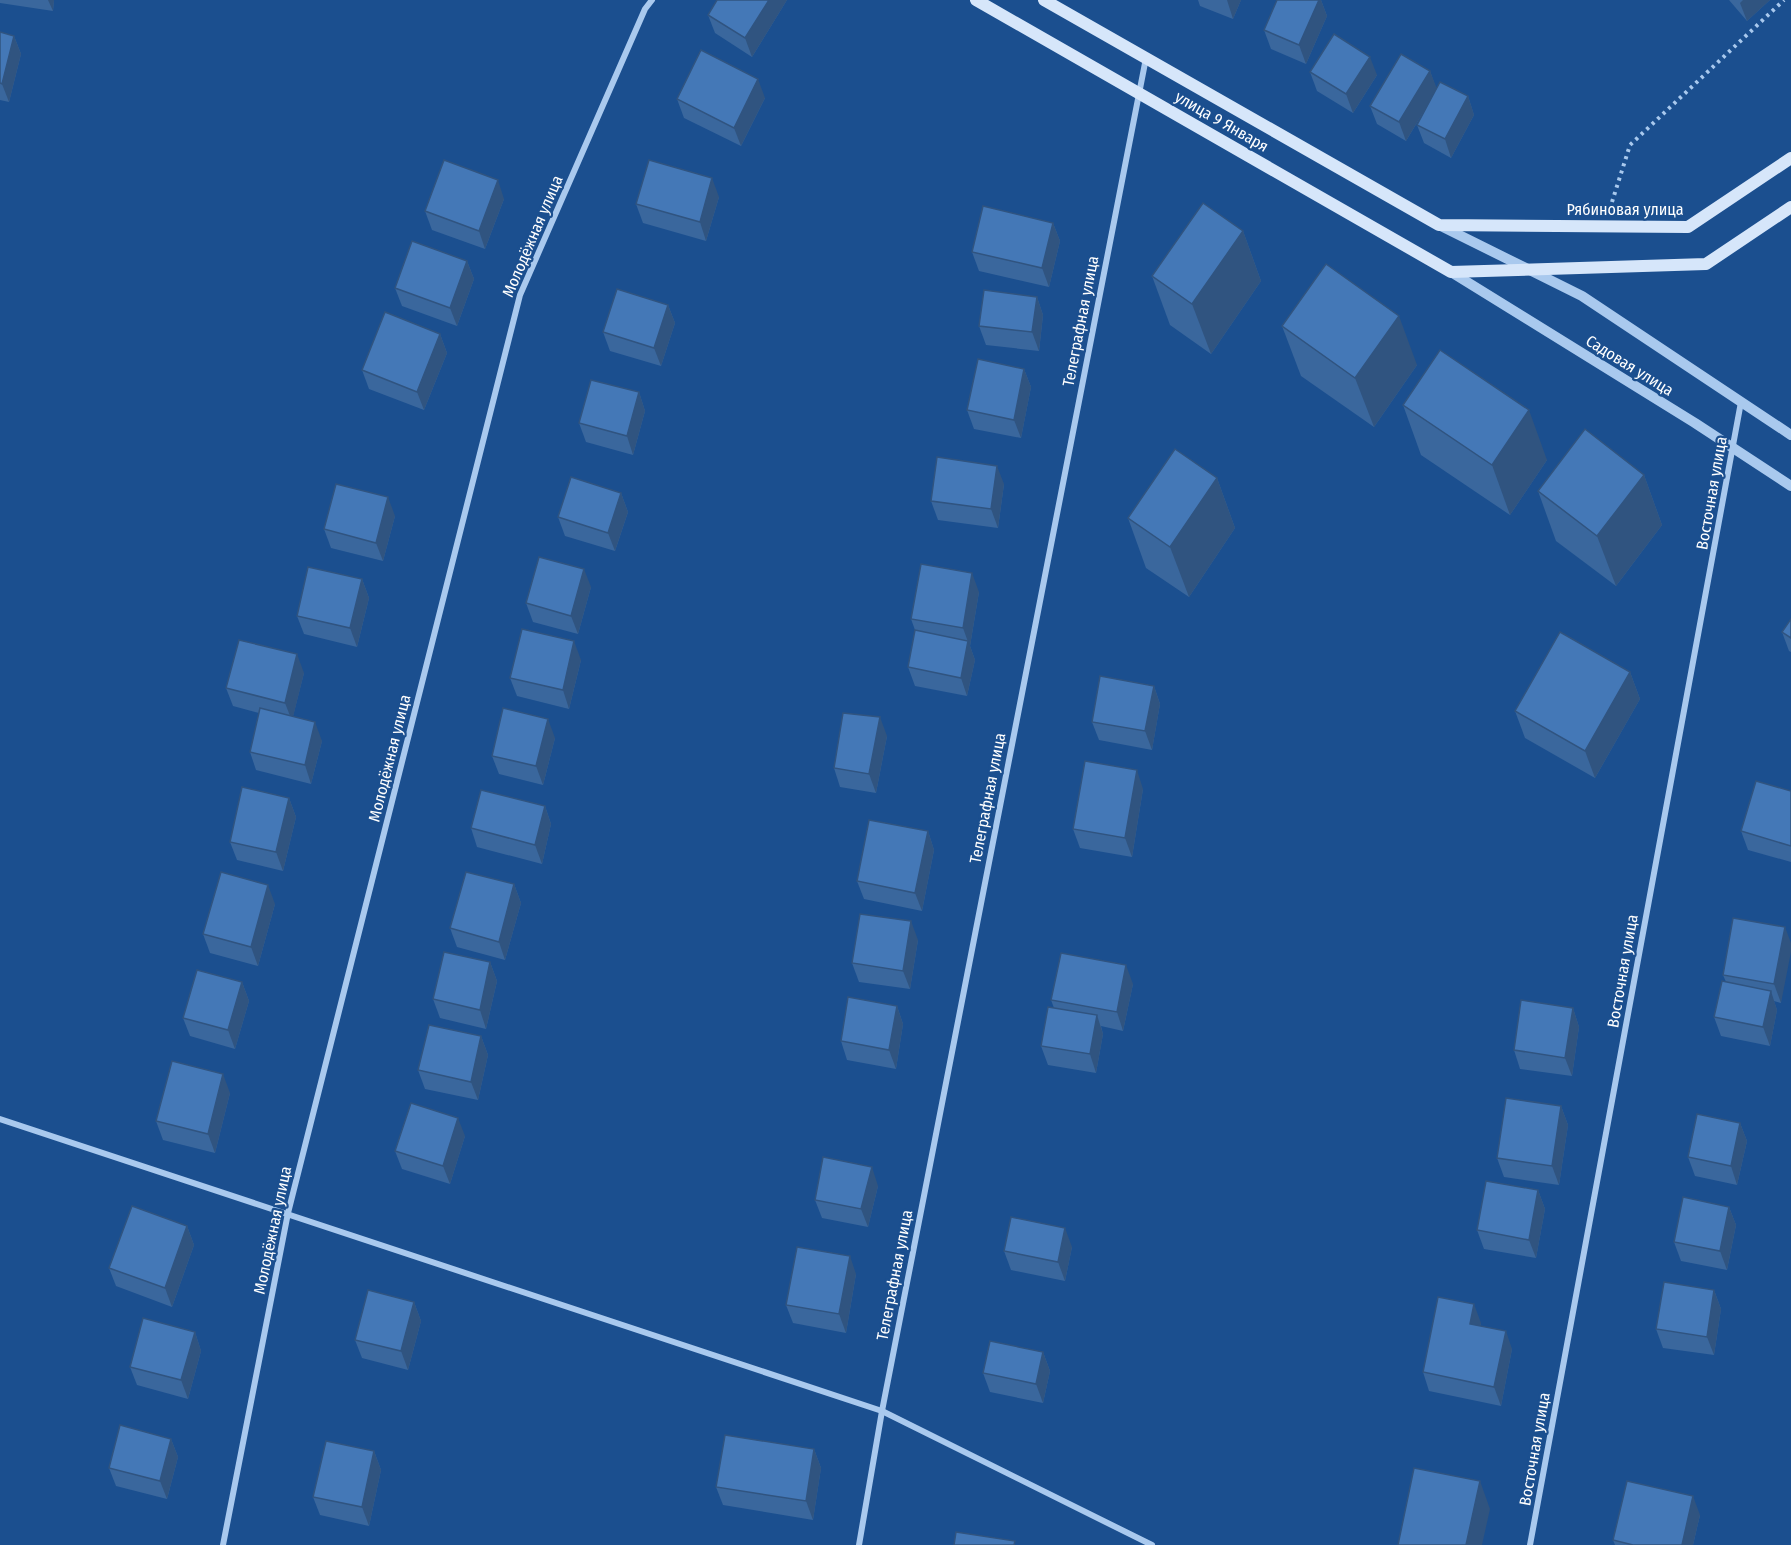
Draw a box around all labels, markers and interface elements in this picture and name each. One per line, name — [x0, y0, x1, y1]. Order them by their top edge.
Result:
street label: улица 9 Января — [1172, 87, 1272, 156]
street label: Молодёжная улица — [498, 172, 567, 300]
street label: Рябиновая улица — [1566, 200, 1684, 219]
street label: Телеграфная улица — [1059, 254, 1103, 388]
street label: Садовая улица — [1582, 331, 1677, 400]
street label: Восточная улица — [1692, 435, 1731, 551]
street label: Молодёжная улица — [365, 692, 415, 824]
street label: Телеграфная улица — [966, 731, 1010, 865]
street label: Восточная улица — [1603, 913, 1642, 1029]
street label: Молодёжная улица — [250, 1164, 295, 1296]
street label: Телеграфная улица — [873, 1208, 917, 1342]
street label: Восточная улица — [1515, 1391, 1554, 1507]

